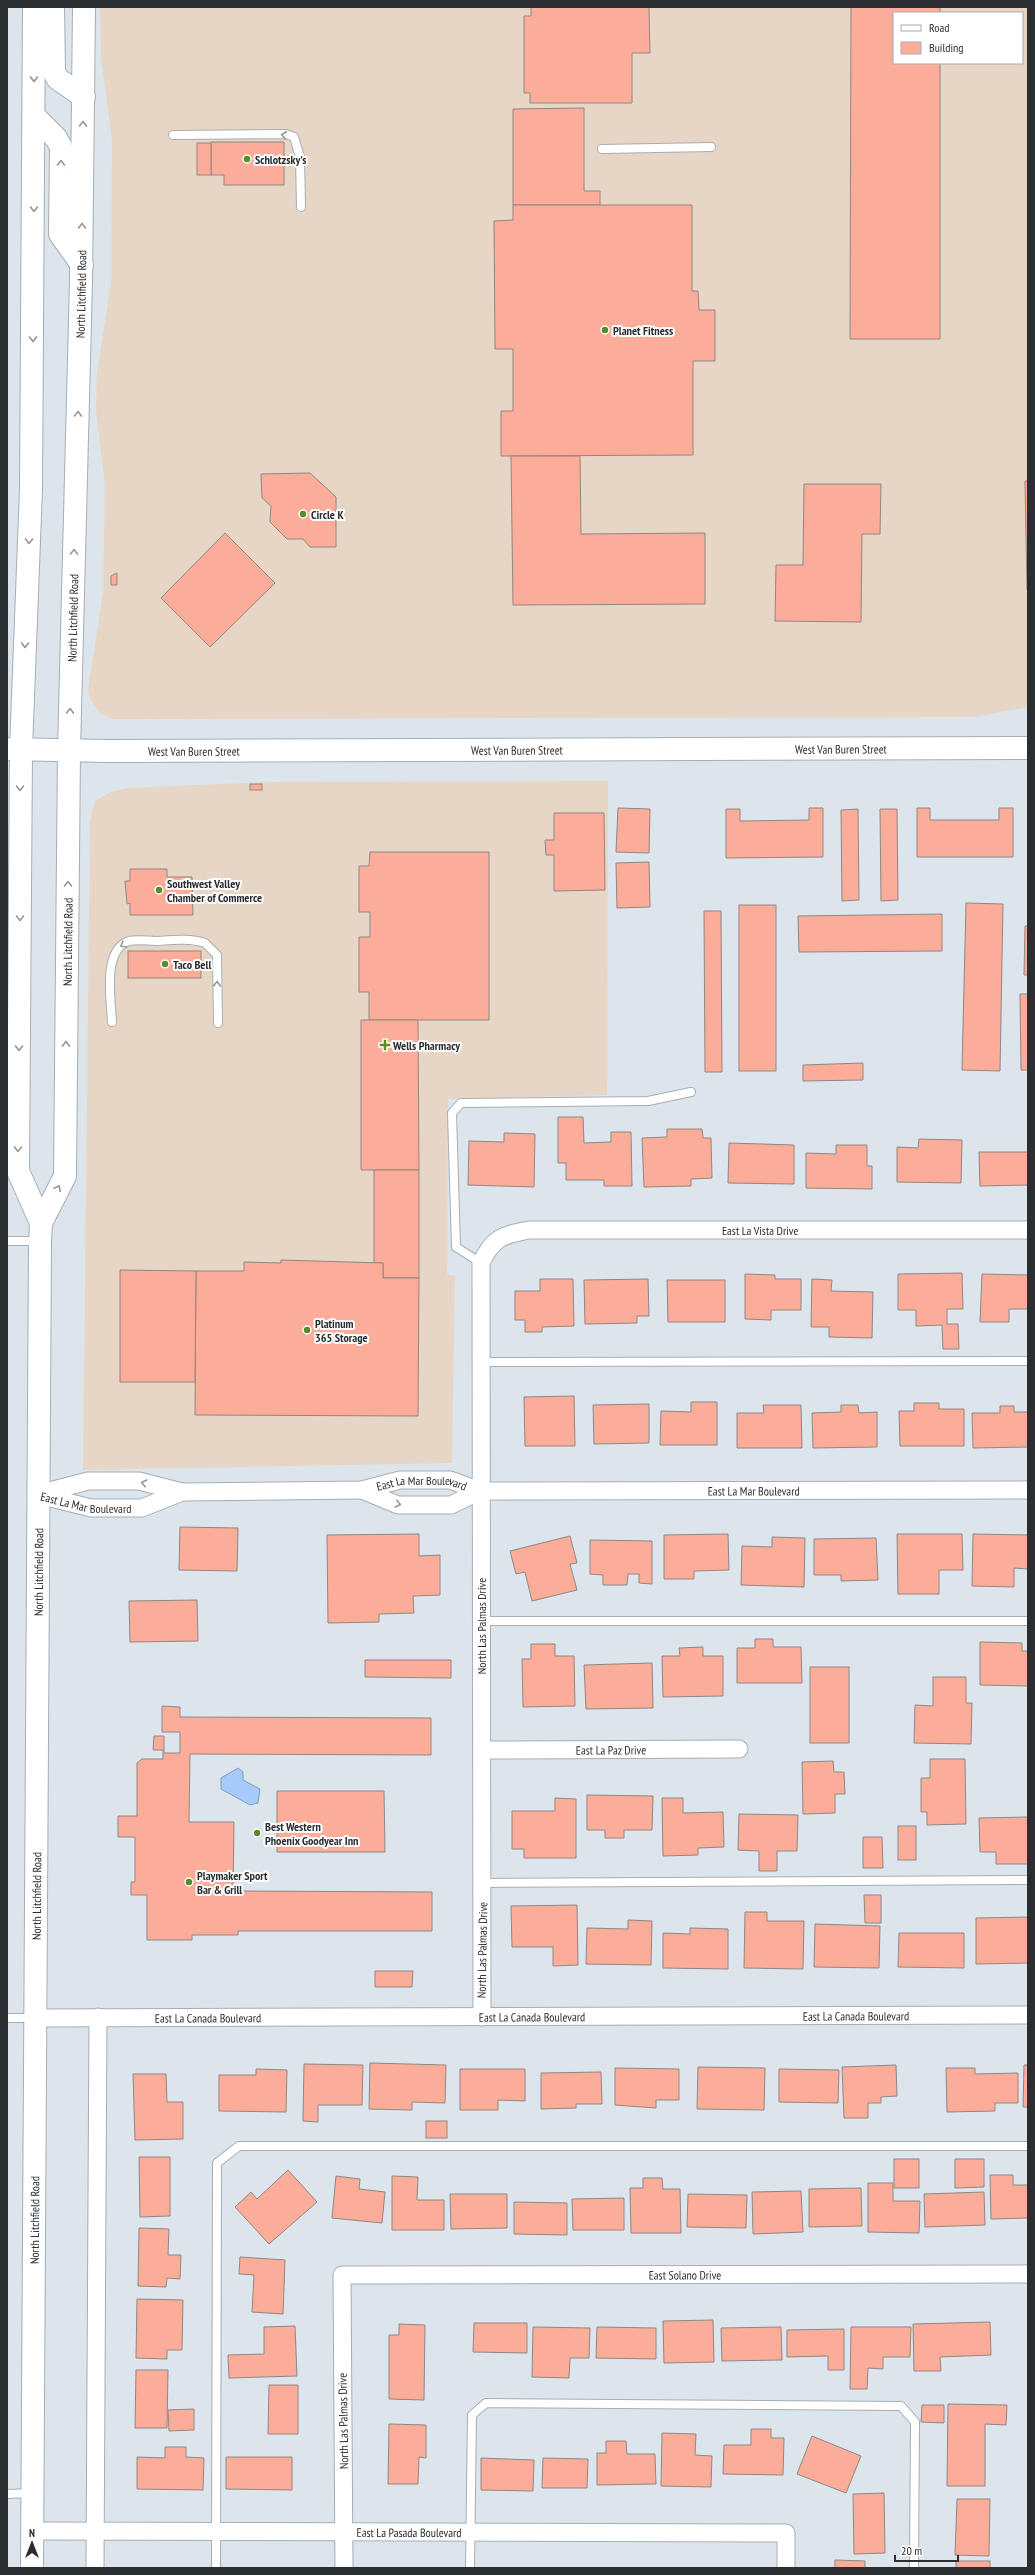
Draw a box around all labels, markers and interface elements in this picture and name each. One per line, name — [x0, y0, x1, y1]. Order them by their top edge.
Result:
legend — [893, 12, 1023, 64]
text: Road — [929, 20, 949, 35]
text: Building — [929, 40, 964, 55]
one-way arrow — [30, 76, 38, 82]
one-way arrow — [79, 121, 87, 127]
one-way arrow — [281, 131, 288, 140]
place label: Schlotzsky's — [255, 152, 306, 167]
marker: Schlotzsky's — [242, 154, 252, 164]
one-way arrow — [56, 160, 65, 166]
one-way arrow — [30, 206, 38, 212]
one-way arrow — [78, 223, 86, 229]
street label: North Litchfield Road — [72, 250, 89, 338]
place label: Planet Fitness — [613, 323, 673, 338]
marker: Planet Fitness — [600, 325, 610, 335]
one-way arrow — [29, 336, 37, 342]
one-way arrow — [74, 411, 82, 417]
place label: Circle K — [311, 507, 344, 522]
marker: Circle K — [298, 509, 308, 519]
one-way arrow — [25, 538, 33, 544]
one-way arrow — [70, 549, 79, 555]
street label: North Litchfield Road — [64, 574, 81, 662]
one-way arrow — [21, 642, 29, 648]
one-way arrow — [65, 708, 74, 714]
street label: West Van Buren Street — [795, 741, 888, 756]
street label: West Van Buren Street — [471, 742, 564, 757]
street label: West Van Buren Street — [148, 743, 241, 758]
one-way arrow — [16, 785, 24, 791]
place label: Southwest Valley Chamber of Commerce — [167, 876, 262, 905]
one-way arrow — [64, 881, 72, 887]
marker: Southwest Valley Chamber of Commerce — [154, 885, 164, 895]
street label: North Litchfield Road — [59, 898, 75, 986]
one-way arrow — [16, 915, 24, 921]
one-way arrow — [120, 940, 127, 947]
place label: Taco Bell — [173, 957, 211, 972]
marker: Taco Bell — [160, 959, 170, 969]
one-way arrow — [213, 981, 222, 987]
place label: Wells Pharmacy — [392, 1038, 460, 1053]
marker: Wells Pharmacy — [380, 1040, 390, 1050]
one-way arrow — [62, 1041, 70, 1047]
one-way arrow — [15, 1045, 23, 1051]
one-way arrow — [14, 1146, 22, 1152]
one-way arrow — [54, 1185, 61, 1193]
street label: East La Vista Drive — [722, 1223, 798, 1238]
place label: Platinum 365 Storage — [315, 1316, 368, 1345]
marker: Platinum 365 Storage — [302, 1325, 312, 1335]
street label: East La Mar Boulevard — [375, 1473, 469, 1493]
one-way arrow — [141, 1479, 147, 1487]
street label: East La Mar Boulevard — [708, 1483, 800, 1498]
street label: East La Mar Boulevard — [39, 1488, 131, 1516]
one-way arrow — [395, 1499, 401, 1507]
street label: North Litchfield Road — [30, 1528, 46, 1616]
street label: North Las Palmas Drive — [474, 1578, 489, 1674]
street label: East La Paz Drive — [576, 1742, 646, 1757]
place label: Best Western Phoenix Goodyear Inn — [265, 1819, 358, 1848]
marker: Best Western Phoenix Goodyear Inn — [252, 1828, 262, 1838]
street label: North Litchfield Road — [28, 1852, 44, 1940]
place label: Playmaker Sport Bar & Grill — [197, 1868, 268, 1897]
marker: Playmaker Sport Bar & Grill — [184, 1877, 194, 1887]
street label: North Las Palmas Drive — [474, 1902, 490, 1998]
street label: East La Canada Boulevard — [803, 2008, 909, 2023]
street label: East La Canada Boulevard — [479, 2009, 585, 2024]
street label: East La Canada Boulevard — [155, 2010, 261, 2025]
street label: North Litchfield Road — [26, 2176, 42, 2264]
street label: East Solano Drive — [649, 2267, 721, 2282]
street label: North Las Palmas Drive — [335, 2373, 351, 2469]
north arrow — [12, 2523, 52, 2563]
street label: East La Pasada Boulevard — [356, 2524, 462, 2540]
text: N — [29, 2526, 35, 2540]
scale bar — [895, 2537, 958, 2563]
text: 20 m — [901, 2543, 922, 2558]

